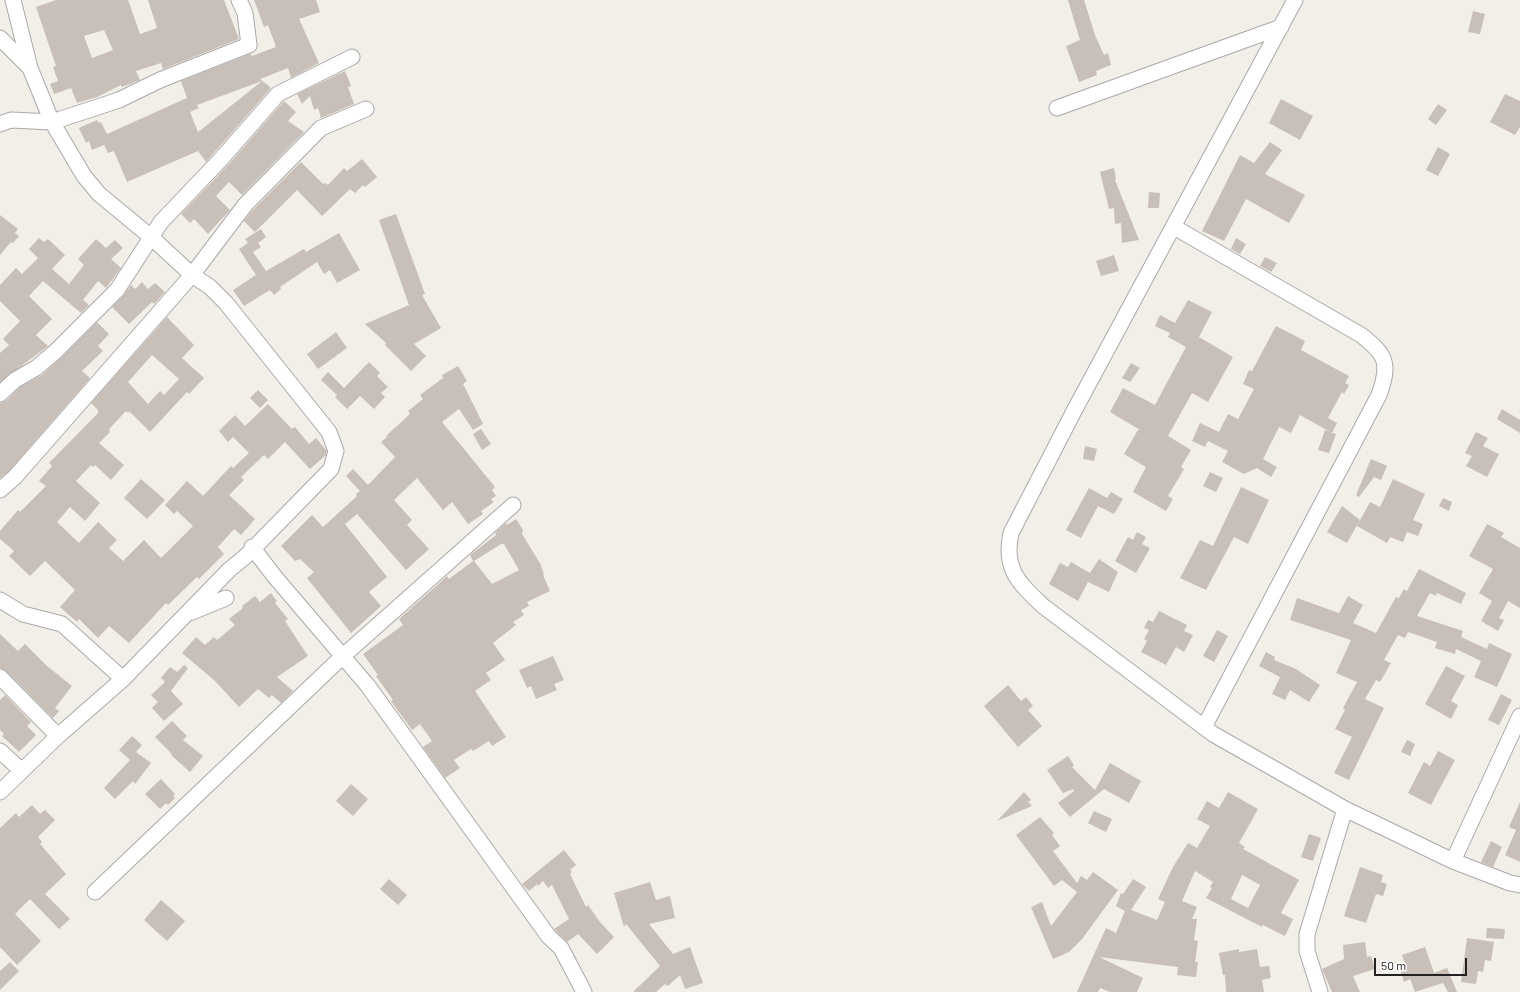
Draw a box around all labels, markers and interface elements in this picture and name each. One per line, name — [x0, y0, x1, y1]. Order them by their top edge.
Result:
scale bar — [1376, 950, 1469, 976]
text: 50 m — [1381, 958, 1406, 972]

